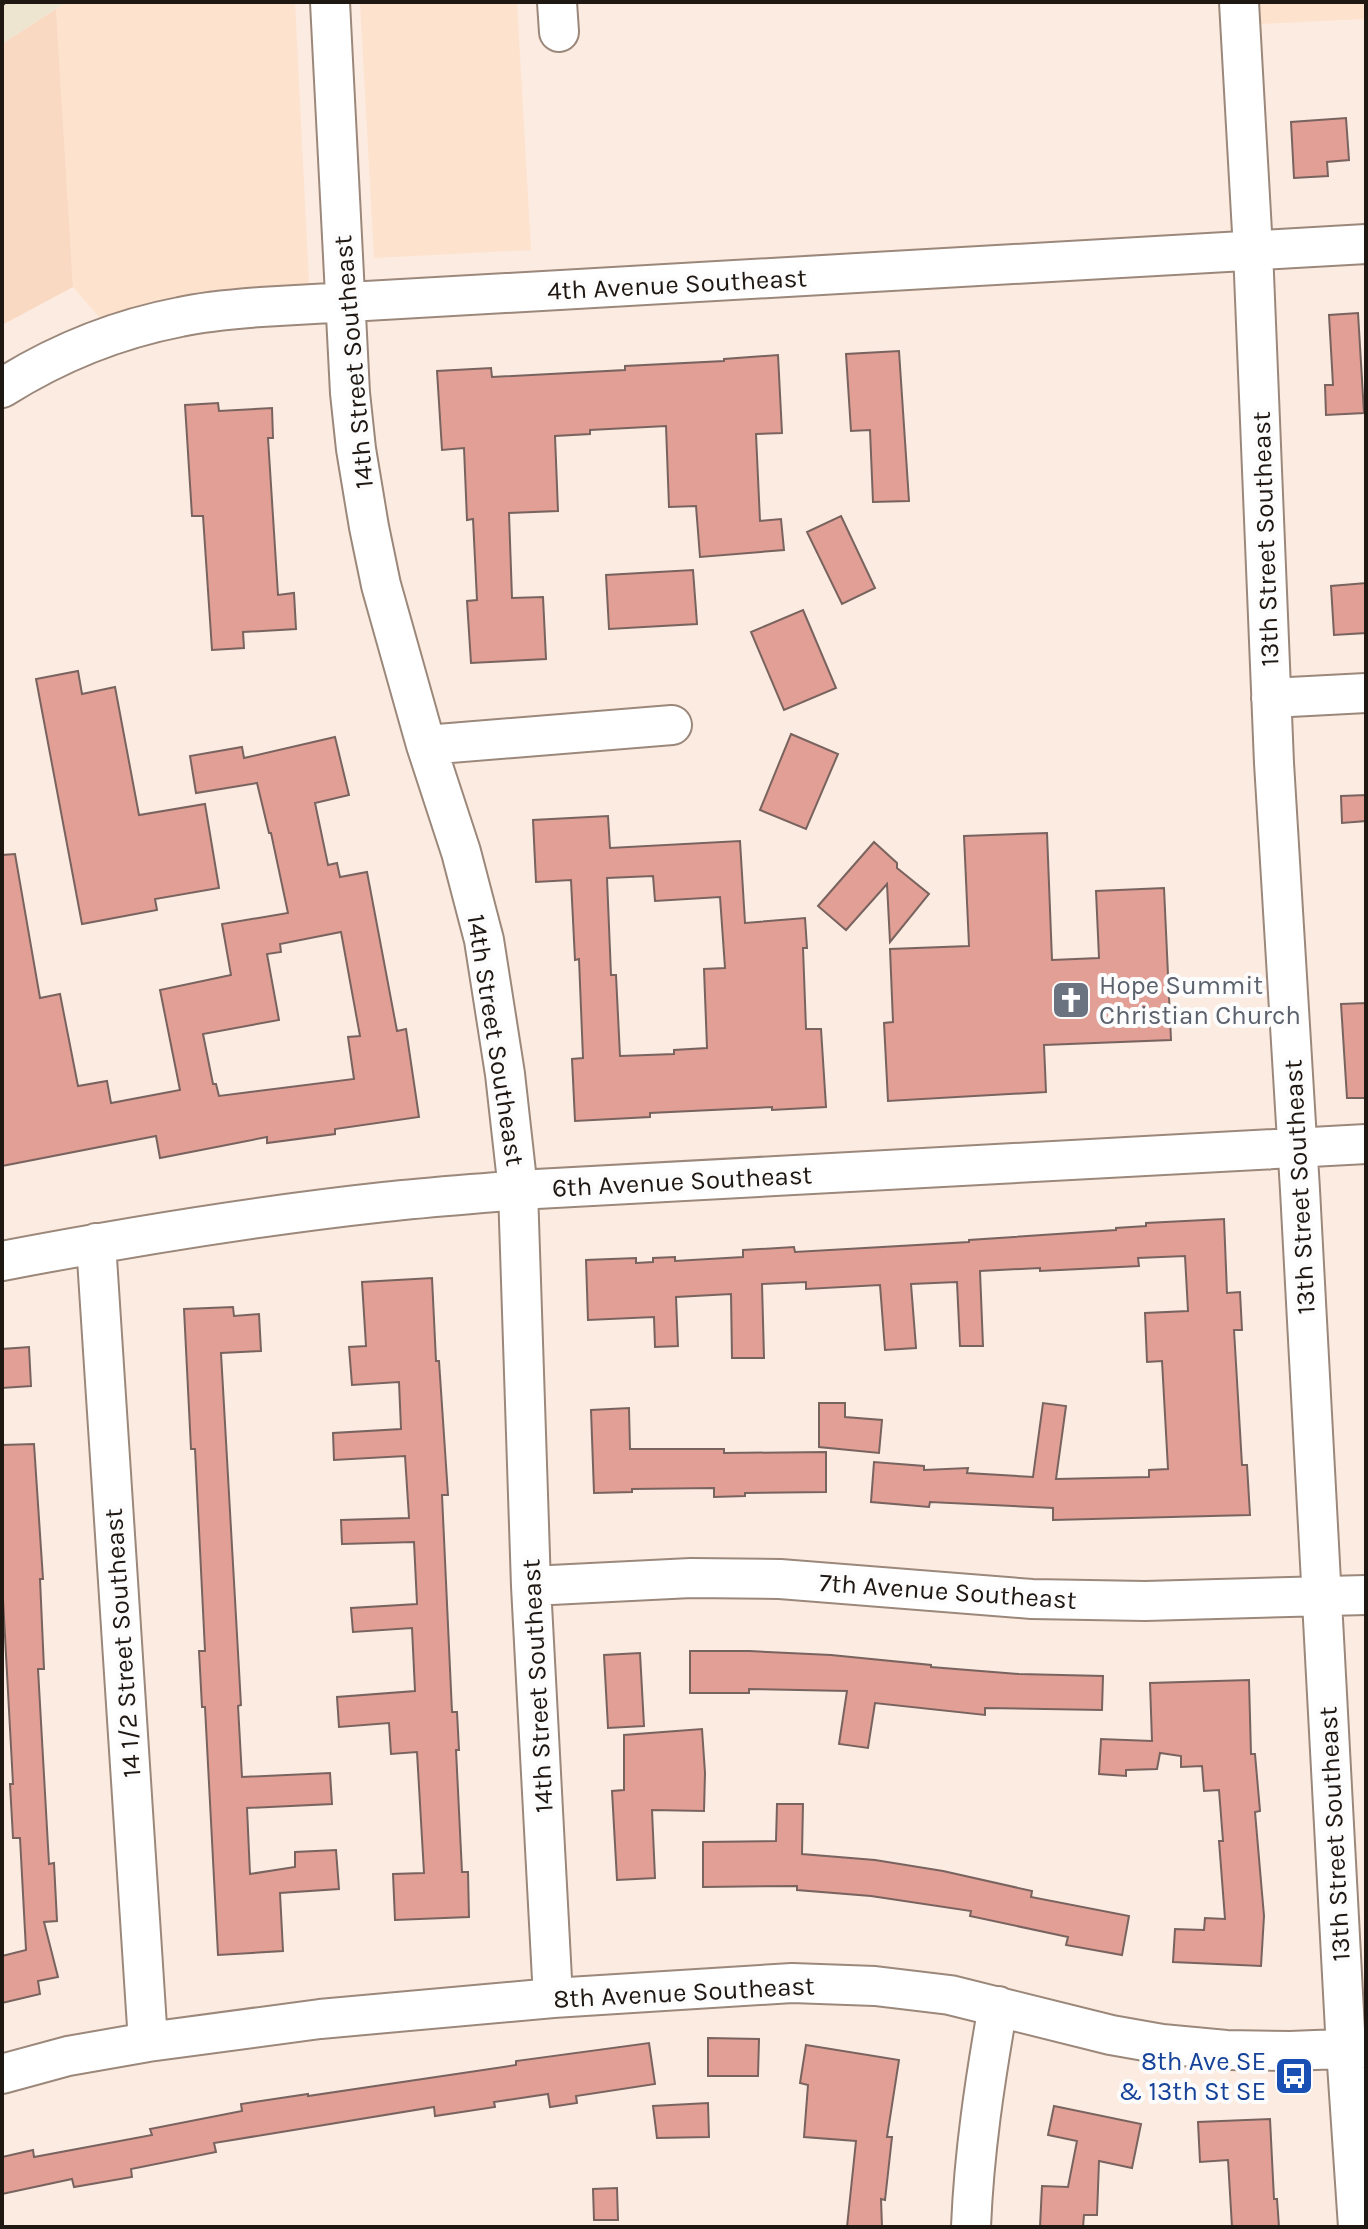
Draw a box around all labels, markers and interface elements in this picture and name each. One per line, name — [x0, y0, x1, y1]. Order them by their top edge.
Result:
street label: 14th Street Southeast — [327, 234, 380, 490]
street label: 4th Avenue Southeast — [546, 262, 808, 307]
street label: 13th Street Southeast — [1246, 411, 1285, 667]
street label: 14th Street Southeast — [460, 912, 531, 1168]
place label: Hope Summit Christian Church — [1099, 970, 1301, 1031]
church icon: Hope Summit Christian Church — [1050, 979, 1092, 1021]
street label: 13th Street Southeast — [1277, 1058, 1322, 1315]
street label: 6th Avenue Southeast — [551, 1159, 813, 1204]
street label: 14 1/2 Street Southeast — [98, 1507, 147, 1779]
street label: 14th Street Southeast — [515, 1558, 560, 1814]
street label: 7th Avenue Southeast — [818, 1567, 1078, 1616]
street label: 13th Street Southeast — [1312, 1705, 1357, 1962]
street label: 8th Avenue Southeast — [553, 1970, 816, 2015]
place label: 8th Ave SE & 13th St SE — [1118, 2046, 1266, 2107]
bus stop icon: 8th Ave SE & 13th St SE — [1273, 2055, 1315, 2097]

